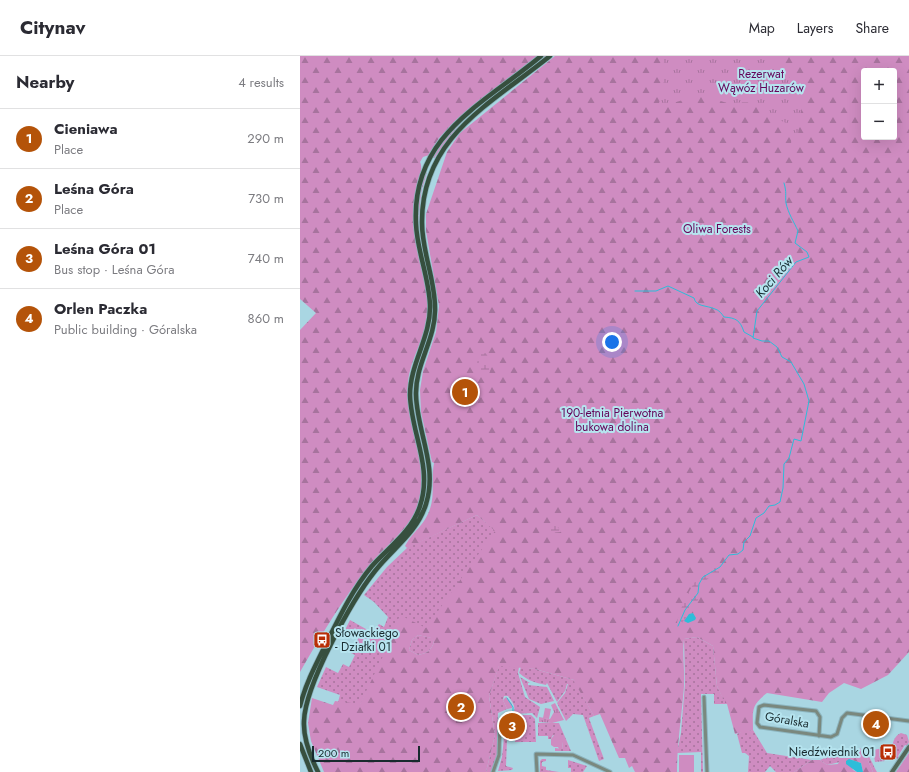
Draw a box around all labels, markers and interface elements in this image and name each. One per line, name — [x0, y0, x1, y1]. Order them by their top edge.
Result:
text: Citynav — [20, 14, 86, 41]
text: Map — [749, 18, 775, 38]
text: Layers — [797, 18, 833, 38]
text: Share — [855, 18, 889, 38]
park label: Rezerwat Wąwóz Huzarów — [718, 65, 805, 97]
map controls — [861, 68, 897, 140]
button: + — [861, 68, 897, 104]
text: Nearby — [16, 70, 74, 94]
text: 4 results — [238, 73, 284, 92]
button: − — [861, 104, 897, 140]
text: Cieniawa — [54, 118, 118, 140]
text: 1 — [26, 129, 32, 148]
text: 290 m — [247, 129, 284, 148]
text: Place — [54, 140, 83, 159]
text: Leśna Góra — [54, 178, 134, 200]
text: 2 — [25, 189, 33, 208]
text: 730 m — [248, 189, 284, 208]
text: Place — [54, 200, 83, 219]
park label: Oliwa Forests — [683, 220, 751, 238]
text: Leśna Góra 01 — [54, 238, 156, 260]
text: 3 — [25, 249, 33, 268]
text: 740 m — [248, 249, 284, 268]
water label: Koci Rów — [751, 251, 798, 302]
text: Bus stop · Leśna Góra — [54, 260, 174, 279]
text: Orlen Paczka — [54, 298, 147, 320]
text: 4 — [24, 309, 34, 328]
text: 860 m — [248, 309, 284, 328]
text: Public building · Góralska — [54, 320, 197, 339]
your location — [602, 332, 622, 352]
pin: 1 — [452, 377, 478, 407]
park label: 190-letnia Pierwotna bukowa dolina — [561, 404, 663, 436]
place label: Słowackiego - Działki 01 — [335, 624, 399, 656]
bus stop icon: Słowackiego - Działki 01 — [312, 630, 332, 650]
pin: 2 — [448, 692, 474, 722]
street label: Góralska — [764, 707, 811, 733]
pin: 4 — [863, 709, 889, 739]
pin: 3 — [499, 711, 525, 741]
bus stop icon: Niedźwiednik 01 — [878, 742, 898, 762]
place label: Niedźwiednik 01 — [789, 743, 875, 761]
scale bar — [312, 744, 420, 763]
text: 200 m — [318, 745, 349, 761]

